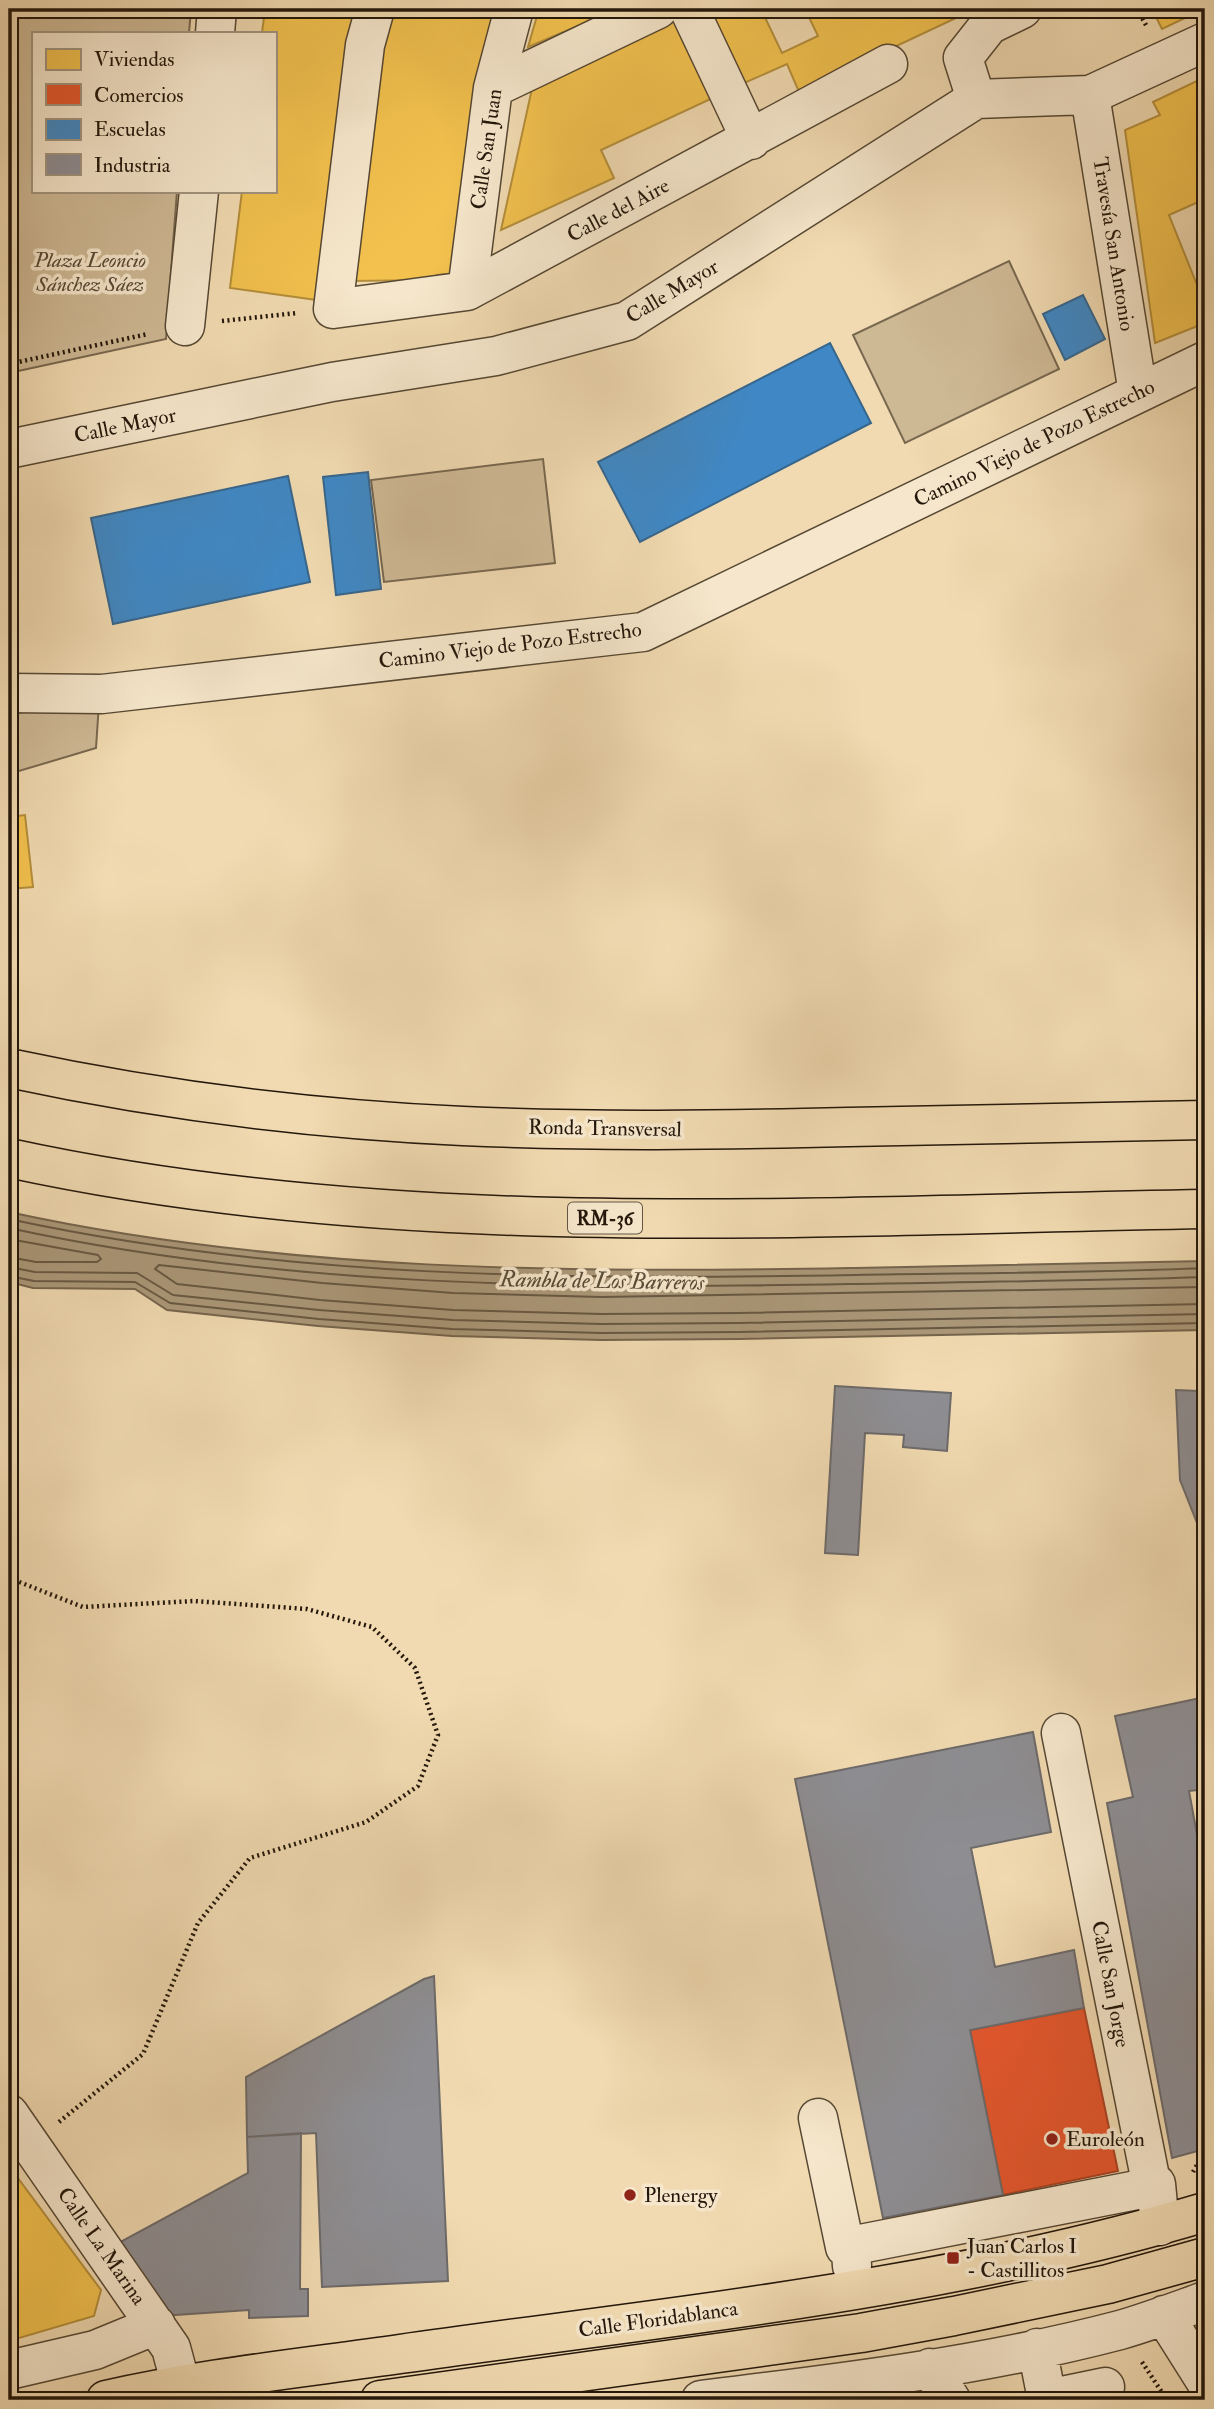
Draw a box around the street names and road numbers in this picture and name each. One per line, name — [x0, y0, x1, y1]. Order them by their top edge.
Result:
street label: Calle San Juan — [465, 87, 508, 211]
street label: Travesía San Antonio — [1086, 155, 1141, 333]
street label: Calle del Aire — [562, 172, 674, 249]
street label: Calle Mayor — [621, 253, 724, 330]
street label: Camino Viejo de Pozo Estrecho — [909, 373, 1159, 514]
street label: Calle Mayor — [72, 401, 179, 449]
street label: Camino Viejo de Pozo Estrecho — [377, 616, 643, 675]
street label: Ronda Transversal — [528, 1114, 683, 1143]
road number: RM-36 — [568, 1202, 642, 1234]
street label: Calle San Jorge — [1085, 1918, 1136, 2050]
street label: Calle La Marina — [51, 2182, 152, 2311]
street label: Calle Floridablanca — [577, 2295, 740, 2344]

